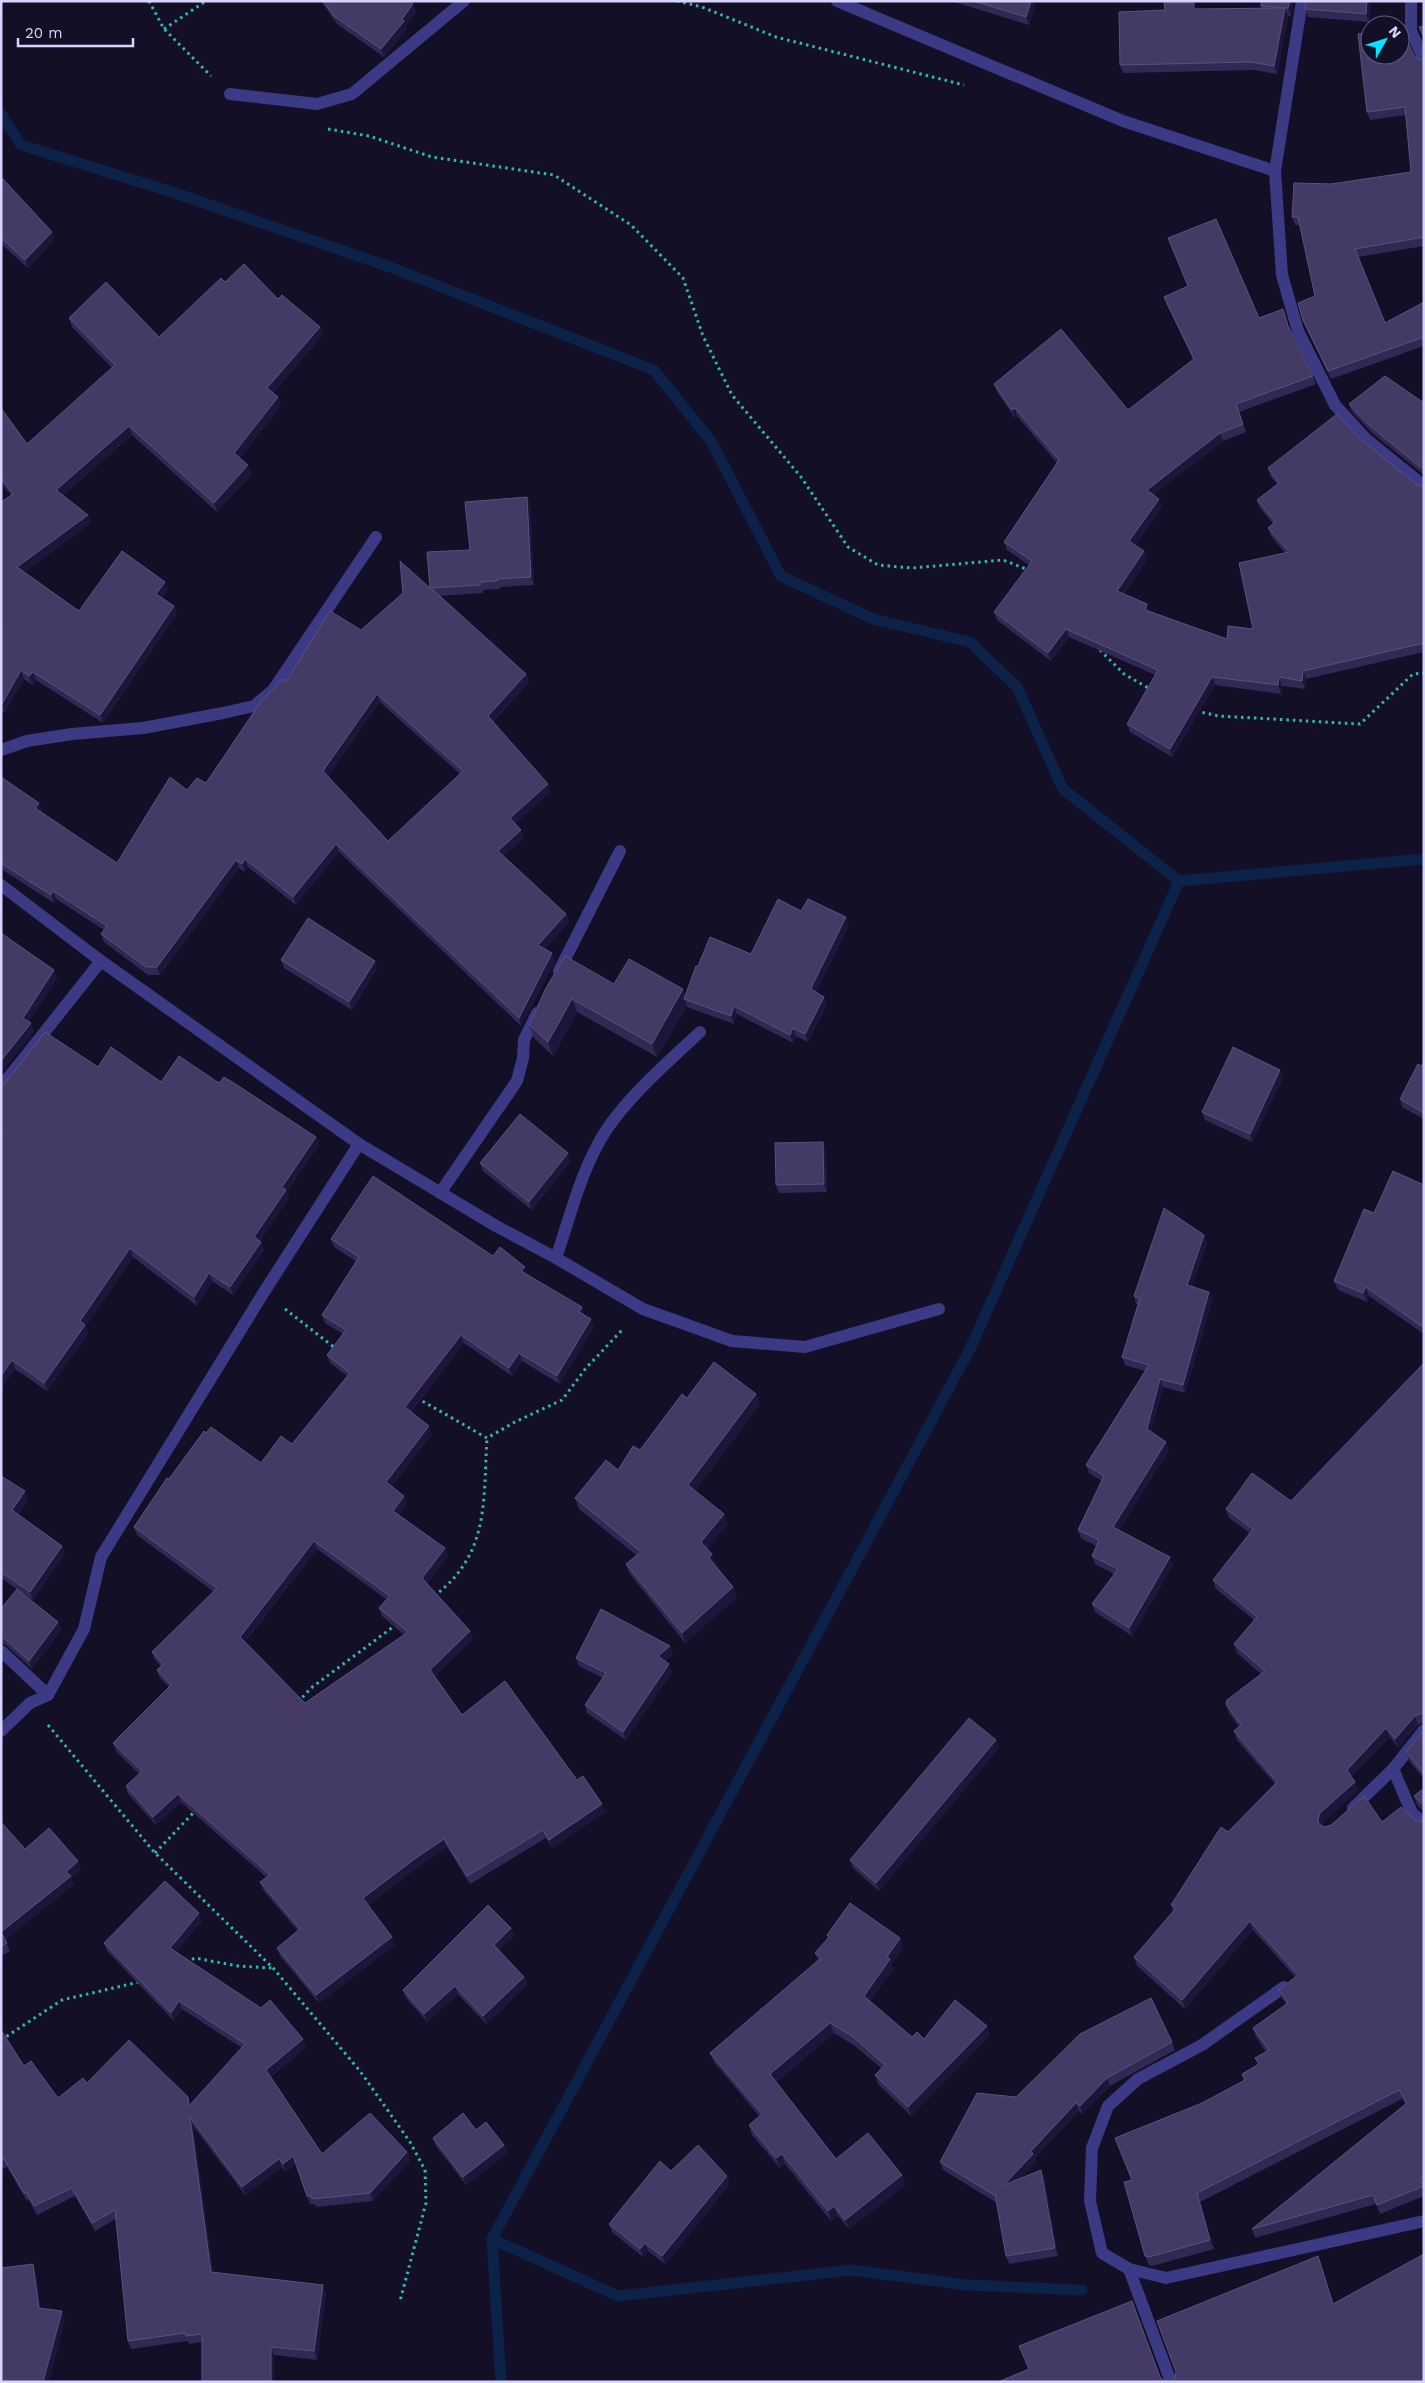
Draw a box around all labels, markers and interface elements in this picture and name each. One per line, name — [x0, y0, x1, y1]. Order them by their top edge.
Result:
scale bar — [18, 15, 132, 47]
north arrow — [1360, 15, 1410, 65]
text: N — [1386, 23, 1405, 41]
text: 20 m — [25, 24, 63, 42]

